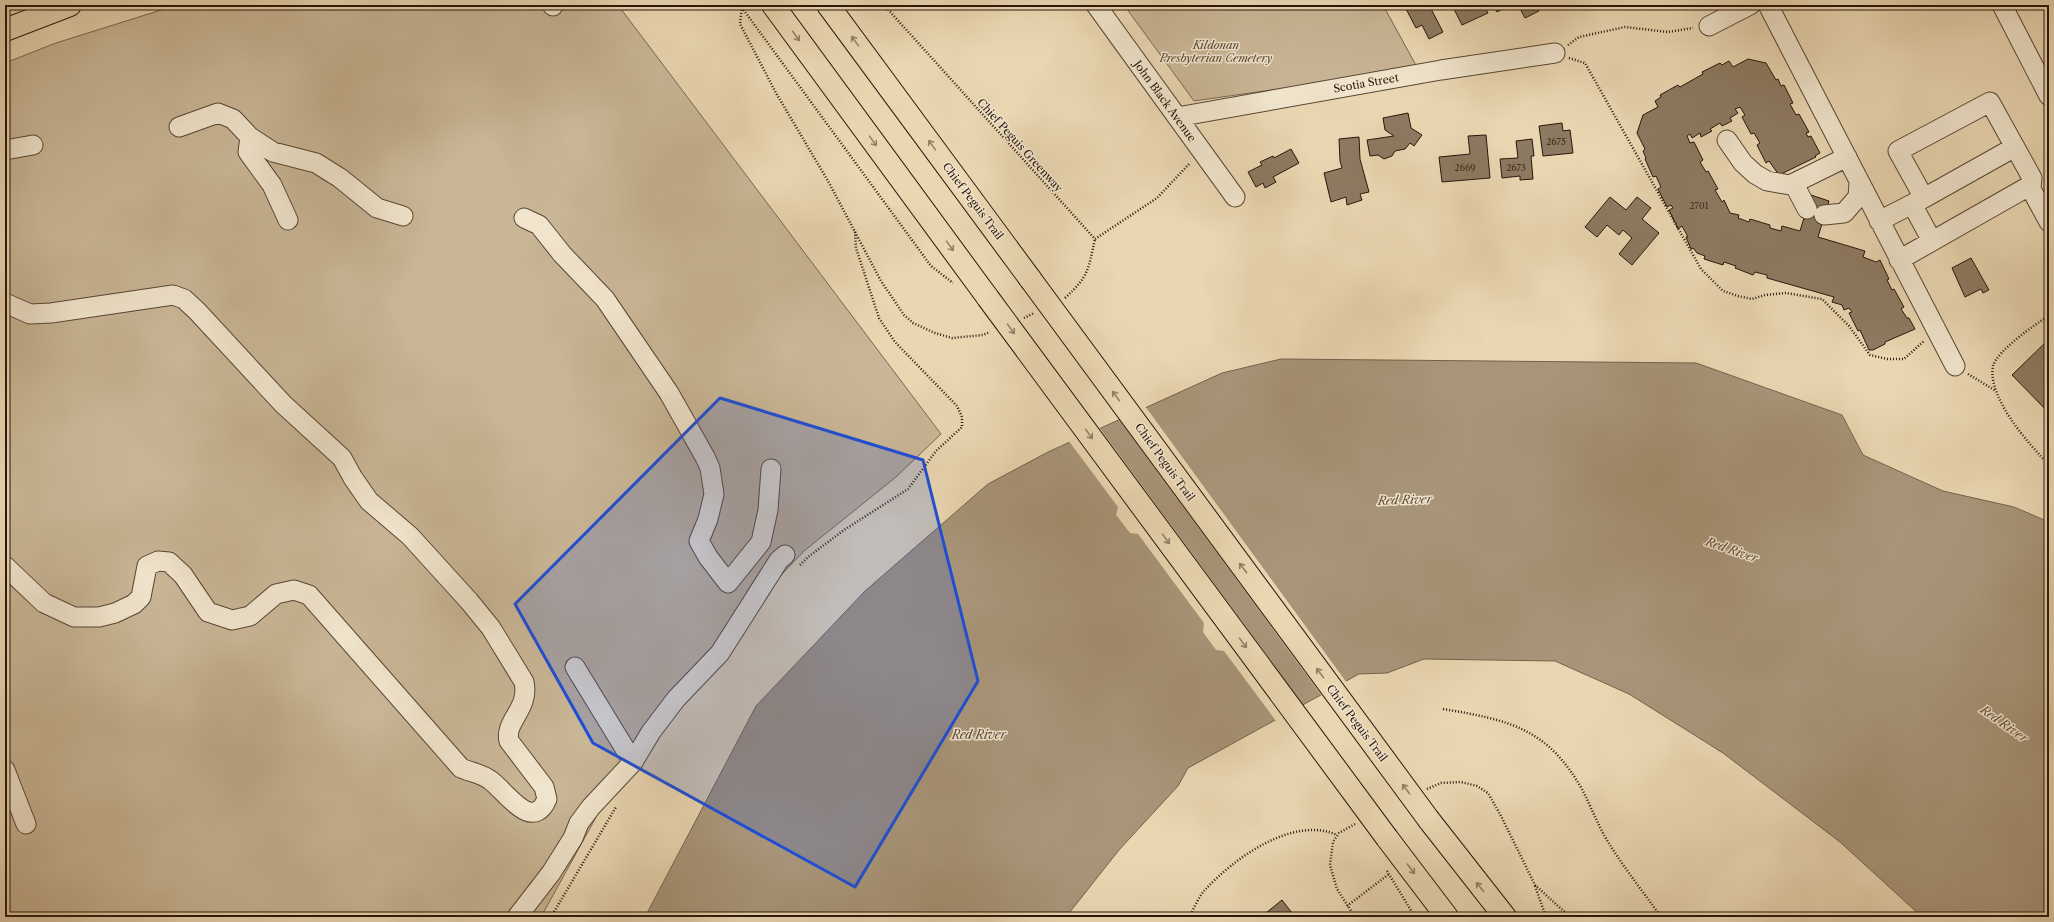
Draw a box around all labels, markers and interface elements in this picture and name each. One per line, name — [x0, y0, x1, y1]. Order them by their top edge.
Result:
one-way arrow — [792, 31, 800, 42]
one-way arrow — [850, 35, 859, 46]
park label: Kildonan Presbyterian Cemetery — [1159, 38, 1273, 65]
street label: John Black Avenue — [1130, 56, 1199, 145]
street label: Scotia Street — [1332, 70, 1400, 96]
street label: Chief Peguis Greenway — [974, 95, 1066, 195]
one-way arrow — [869, 136, 877, 147]
house number: 2675 — [1546, 136, 1566, 147]
one-way arrow — [928, 140, 936, 151]
street label: Chief Peguis Trail — [939, 160, 1007, 243]
house number: 2669 — [1455, 162, 1476, 173]
house number: 2673 — [1506, 162, 1526, 173]
house number: 2701 — [1689, 200, 1709, 211]
one-way arrow — [946, 240, 954, 251]
one-way arrow — [1007, 324, 1016, 335]
one-way arrow — [1112, 390, 1120, 401]
street label: Chief Peguis Trail — [1132, 420, 1198, 504]
one-way arrow — [1084, 428, 1093, 439]
water label: Red River — [1377, 491, 1434, 508]
one-way arrow — [1162, 533, 1170, 544]
water label: Red River — [1703, 533, 1762, 566]
one-way arrow — [1239, 563, 1247, 574]
one-way arrow — [1239, 637, 1247, 648]
one-way arrow — [1316, 667, 1325, 678]
street label: Chief Peguis Trail — [1323, 682, 1391, 765]
water label: Red River — [1977, 701, 2032, 746]
water label: Red River — [951, 727, 1008, 742]
one-way arrow — [1402, 783, 1410, 794]
one-way arrow — [1406, 864, 1415, 875]
one-way arrow — [1476, 881, 1485, 892]

